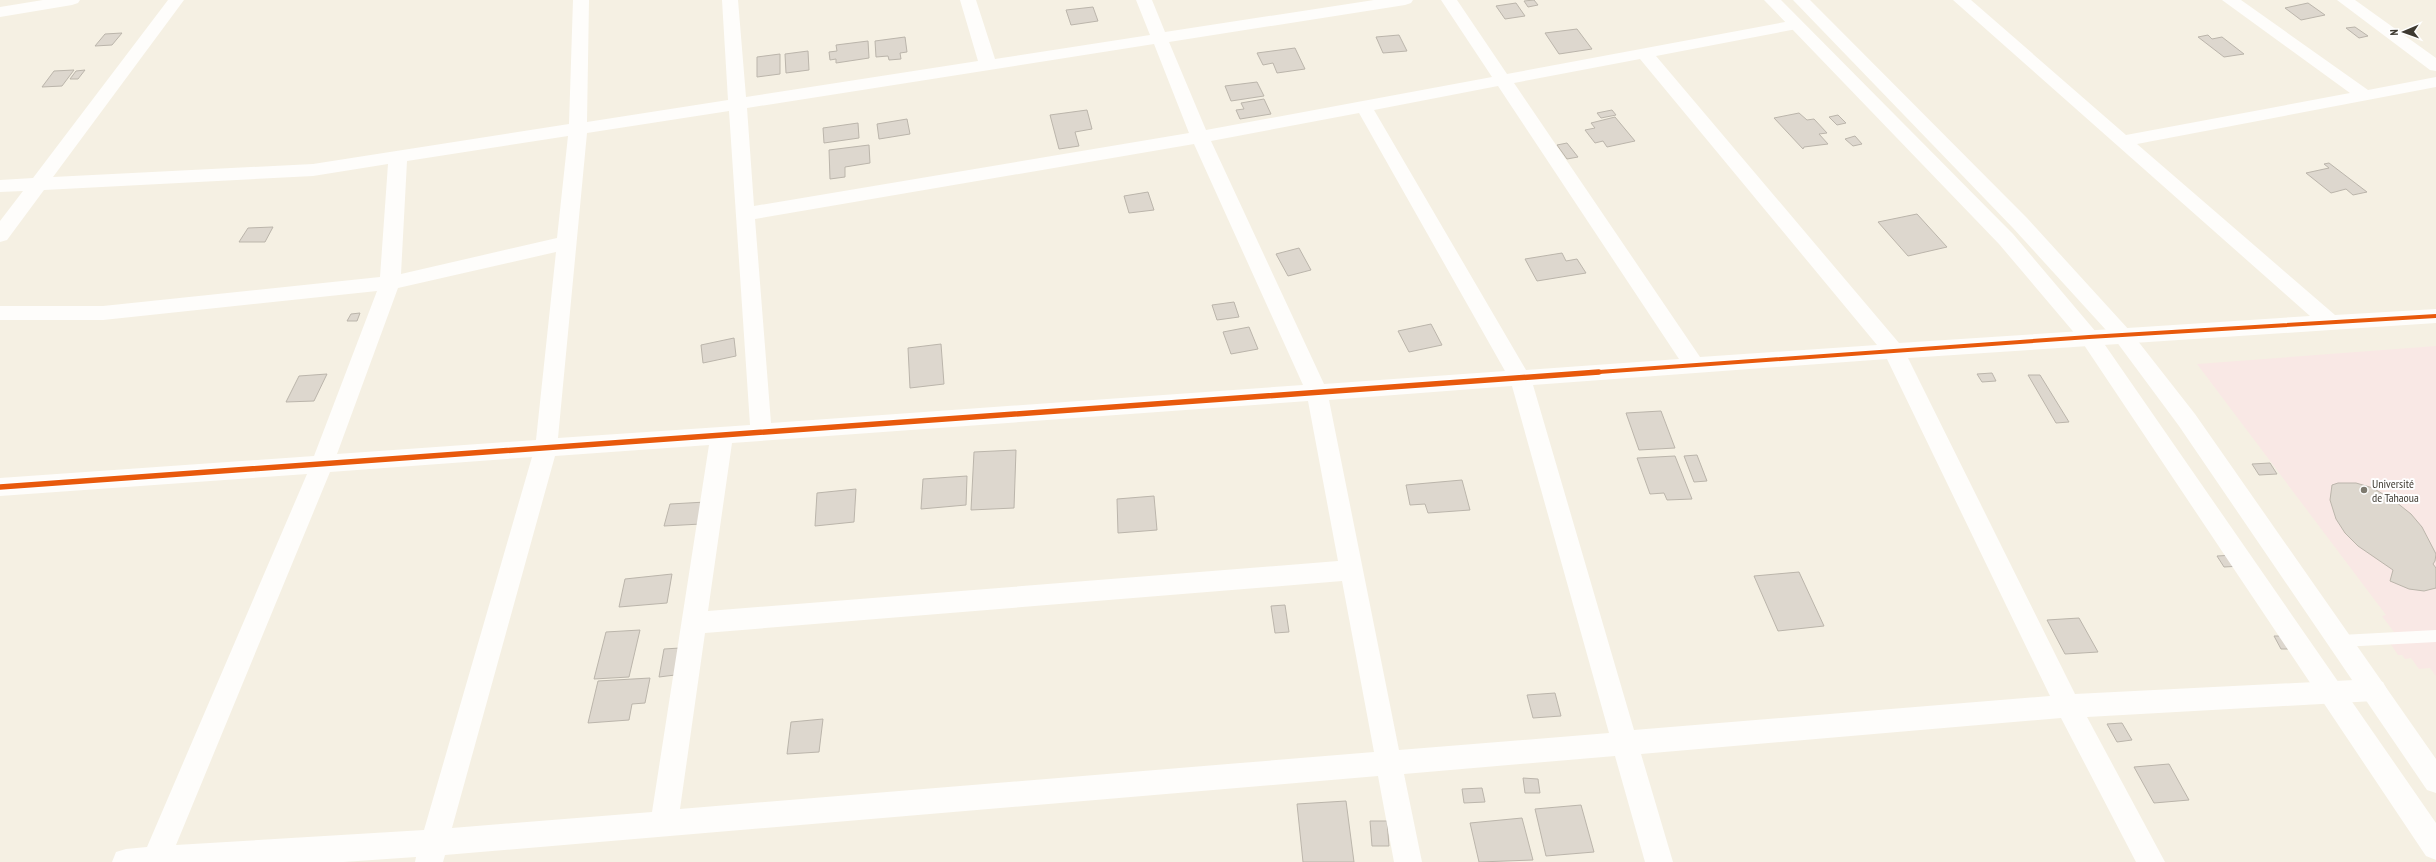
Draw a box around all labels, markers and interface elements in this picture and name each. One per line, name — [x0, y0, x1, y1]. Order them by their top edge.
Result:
north arrow — [2384, 12, 2424, 52]
text: N — [2387, 29, 2401, 36]
place label: Université de Tahaoua — [2372, 476, 2419, 505]
marker: Université de Tahaoua — [2359, 485, 2369, 495]

